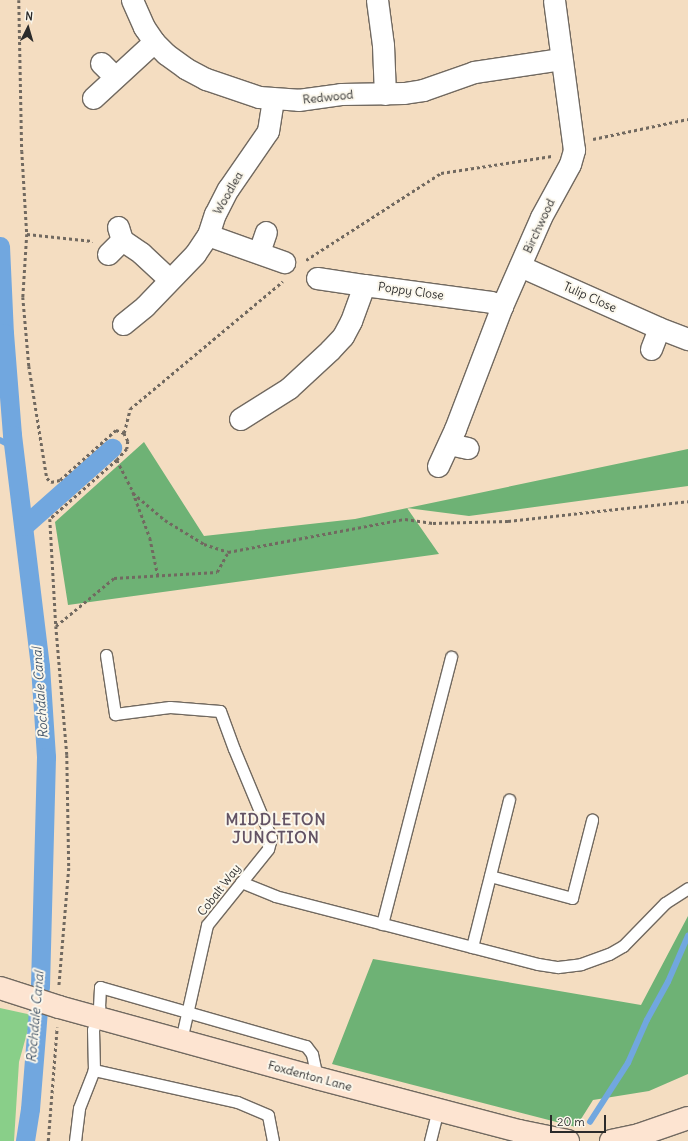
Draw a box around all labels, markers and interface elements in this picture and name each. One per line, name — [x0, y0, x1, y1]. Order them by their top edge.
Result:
north arrow — [8, 8, 48, 48]
text: N — [25, 9, 33, 23]
street label: Redwood — [302, 87, 354, 107]
street label: Woodlea — [210, 169, 246, 217]
street label: Birchwood — [520, 197, 558, 255]
street label: Poppy Close — [377, 279, 445, 303]
street label: Tulip Close — [561, 279, 619, 315]
water label: Rochdale Canal — [30, 647, 52, 739]
district label: MIDDLETON JUNCTION — [225, 809, 327, 847]
street label: Cobalt Way — [194, 861, 244, 919]
water label: Rochdale Canal — [24, 971, 48, 1063]
street label: Foxdenton Lane — [267, 1058, 353, 1094]
scale bar — [552, 1107, 608, 1133]
text: 20 m — [557, 1114, 585, 1129]

